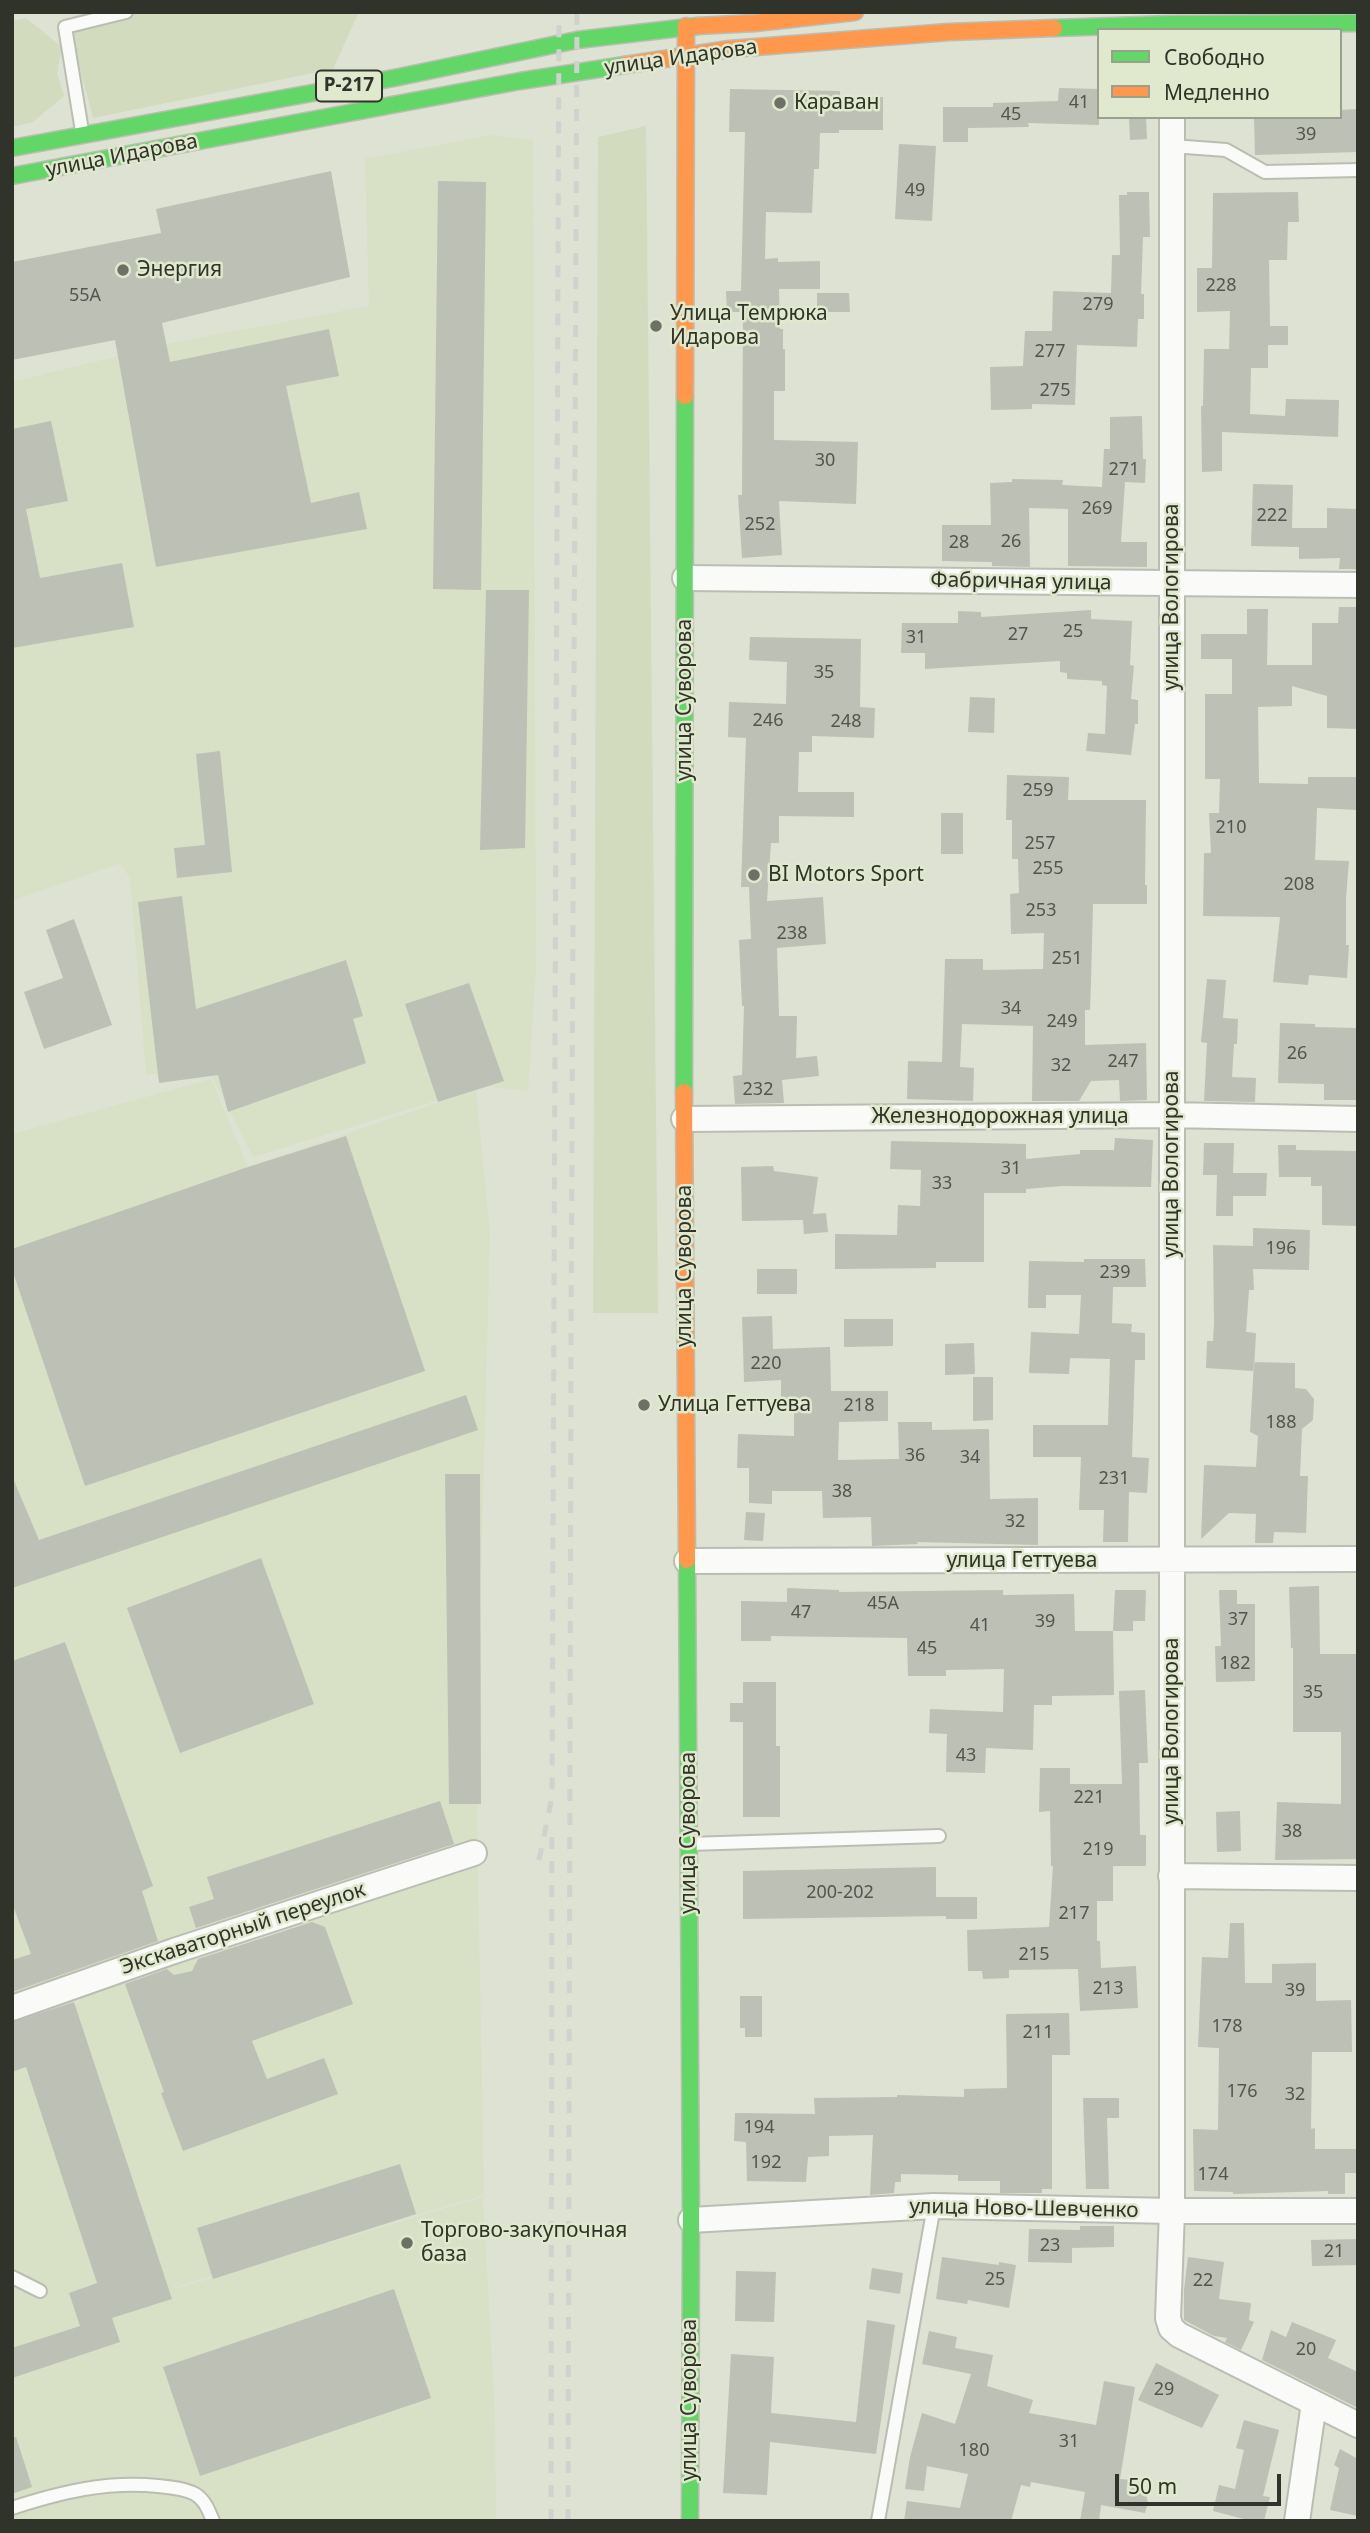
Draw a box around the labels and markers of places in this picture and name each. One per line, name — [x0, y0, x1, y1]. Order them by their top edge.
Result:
place label: Караван — [794, 90, 879, 116]
marker: Караван — [772, 95, 788, 111]
place label: Энергия — [137, 257, 222, 283]
marker: Энергия — [115, 262, 131, 278]
place label: Улица Темрюка Идарова — [670, 301, 828, 351]
marker: Улица Темрюка Идарова — [648, 318, 664, 334]
place label: BI Motors Sport — [768, 862, 924, 888]
marker: BI Motors Sport — [746, 867, 762, 883]
place label: Улица Геттуева — [658, 1392, 811, 1418]
marker: Улица Геттуева — [636, 1397, 652, 1413]
place label: Торгово-закупочная база — [421, 2218, 627, 2268]
marker: Торгово-закупочная база — [399, 2235, 415, 2251]

